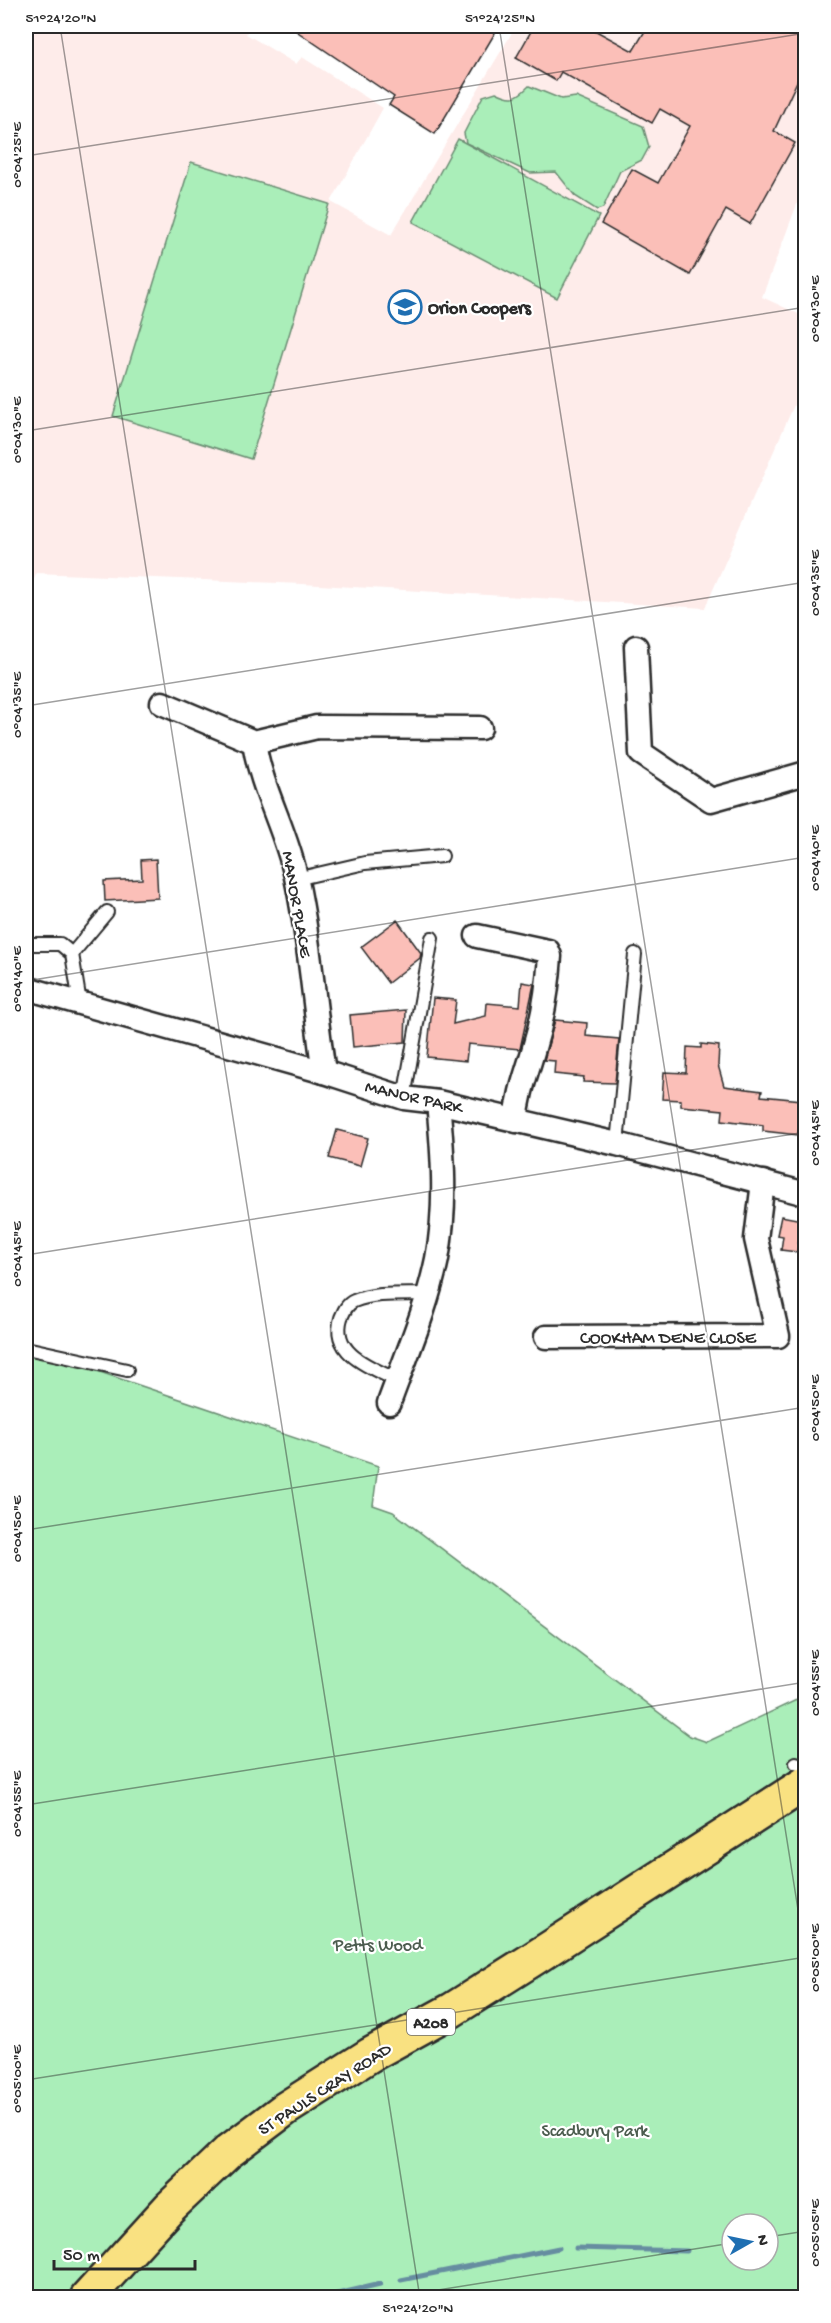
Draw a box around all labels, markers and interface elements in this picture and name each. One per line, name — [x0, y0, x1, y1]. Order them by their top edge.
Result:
text: 51°24'20"N — [26, 10, 97, 28]
text: 51°24'25"N — [465, 10, 535, 28]
text: 0°04'25"E — [9, 122, 27, 188]
text: 0°04'30"E — [807, 275, 825, 342]
school or university icon: Orion Coopers — [387, 289, 423, 325]
place label: Orion Coopers — [428, 299, 532, 320]
text: 0°04'30"E — [9, 396, 27, 463]
text: 0°04'35"E — [807, 549, 825, 616]
text: 0°04'35"E — [9, 671, 27, 738]
text: 0°04'40"E — [807, 824, 825, 891]
street label: MANOR PLACE — [276, 850, 315, 960]
text: 0°04'40"E — [9, 945, 27, 1012]
street label: MANOR PARK — [363, 1077, 466, 1120]
text: 0°04'45"E — [807, 1100, 825, 1166]
text: 0°04'45"E — [9, 1221, 27, 1287]
street label: COOKHAM DENE CLOSE — [580, 1329, 757, 1350]
text: 0°04'50"E — [807, 1374, 825, 1441]
text: 0°04'50"E — [9, 1495, 27, 1562]
text: 0°04'55"E — [807, 1649, 825, 1716]
text: 0°04'55"E — [9, 1770, 27, 1837]
text: 0°05'00"E — [807, 1923, 825, 1992]
park label: Petts Wood — [332, 1936, 424, 1957]
road number: A208 — [407, 2009, 455, 2035]
street label: ST PAULS CRAY ROAD — [255, 2039, 396, 2141]
text: 0°05'00"E — [9, 2044, 27, 2113]
park label: Scadbury Park — [542, 2122, 650, 2143]
text: 0°05'05"E — [807, 2199, 825, 2267]
north arrow — [720, 2212, 780, 2272]
scale bar — [54, 2233, 195, 2271]
text: N — [751, 2234, 772, 2247]
text: 50 m — [63, 2246, 100, 2267]
text: 51°24'20"N — [383, 2300, 454, 2318]

